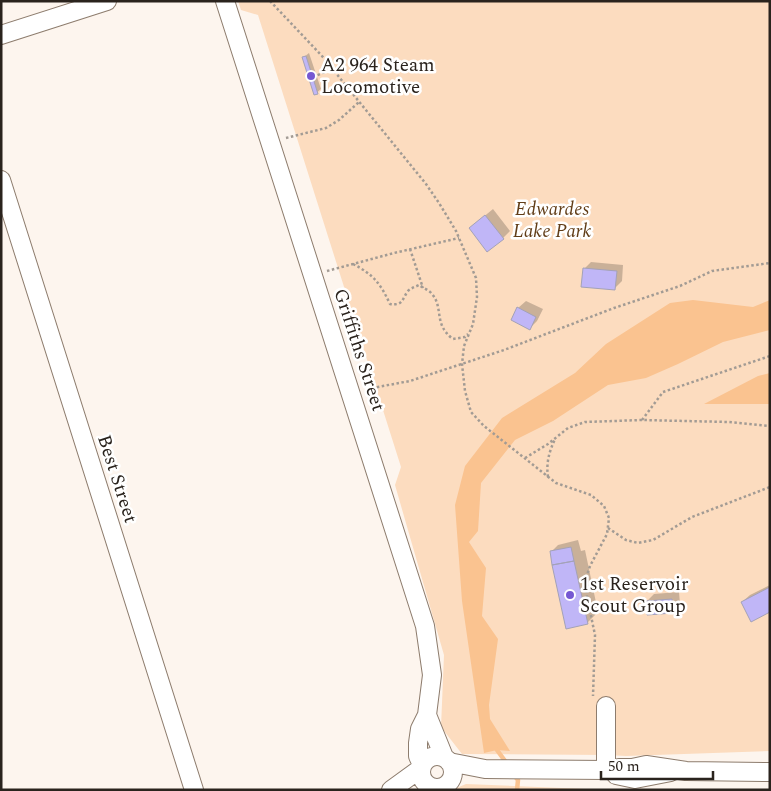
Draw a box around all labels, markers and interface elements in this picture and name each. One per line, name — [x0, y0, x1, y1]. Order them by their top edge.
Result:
place label: A2 964 Steam Locomotive — [321, 51, 435, 102]
marker: A2 964 Steam Locomotive — [305, 70, 317, 82]
park label: Edwardes Lake Park — [513, 195, 591, 246]
street label: Griffiths Street — [325, 285, 393, 415]
street label: Best Street — [89, 431, 145, 527]
place label: 1st Reservoir Scout Group — [580, 570, 689, 621]
marker: 1st Reservoir Scout Group — [564, 589, 576, 601]
scale bar — [601, 748, 714, 780]
text: 50 m — [608, 755, 640, 778]

